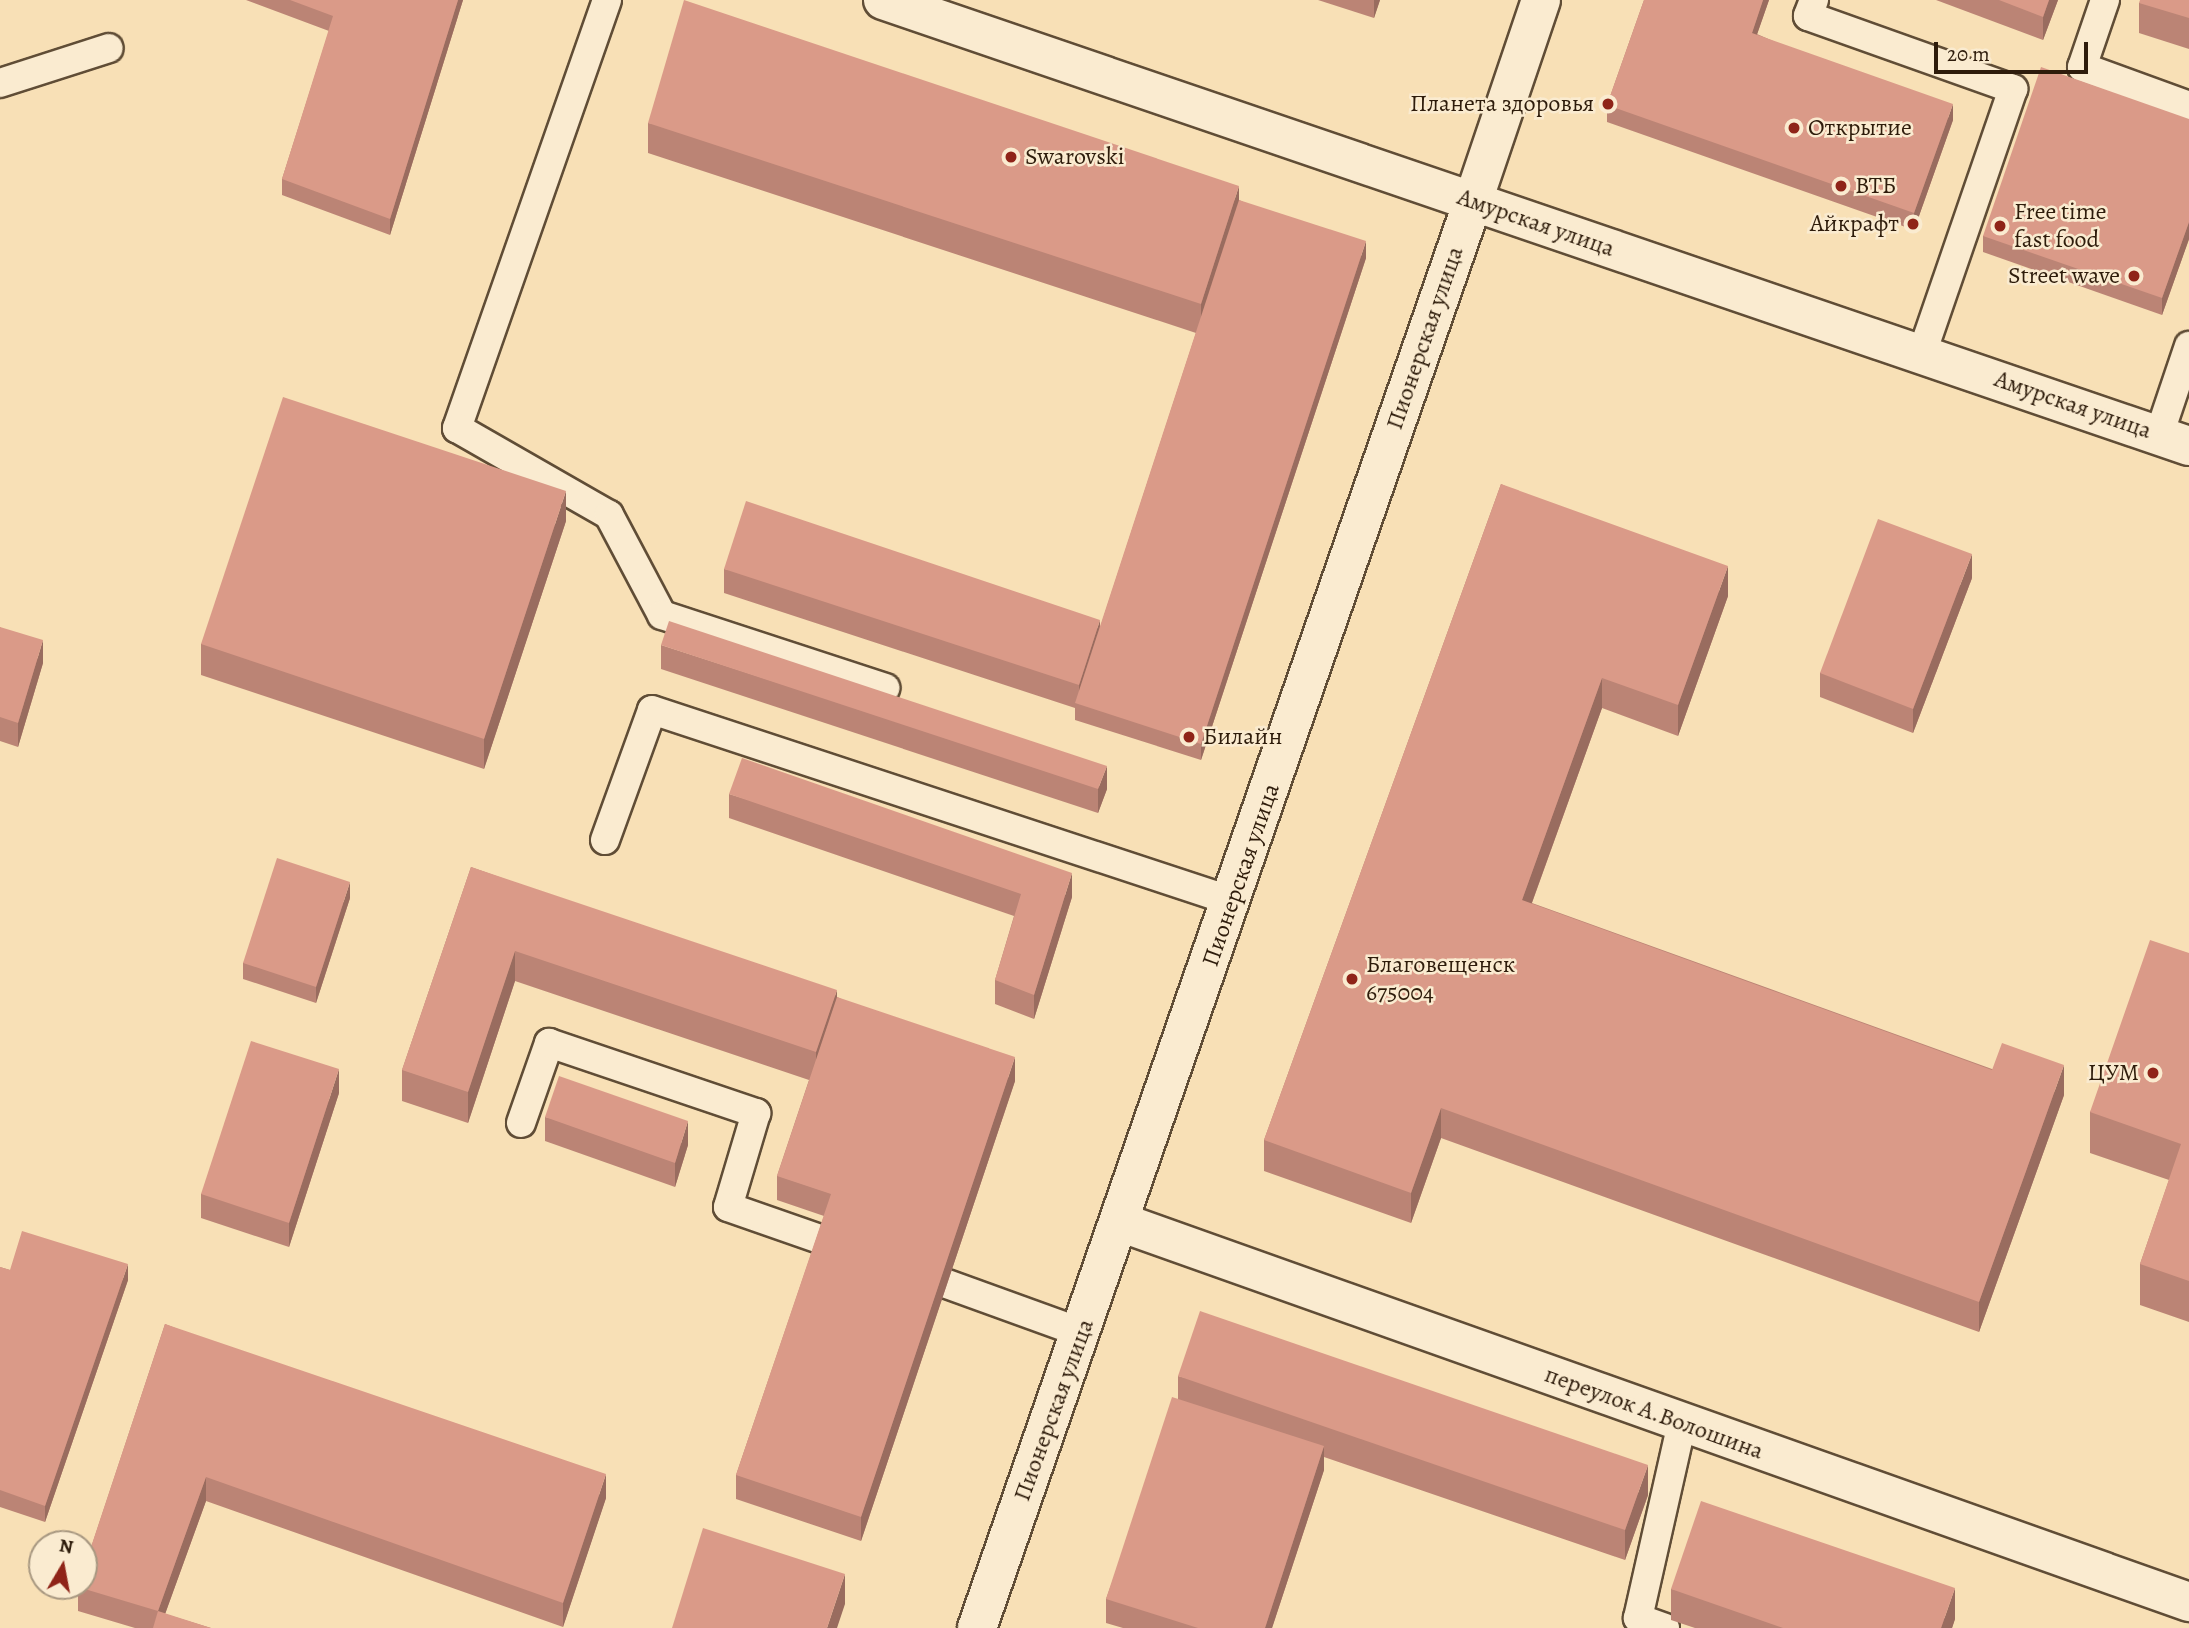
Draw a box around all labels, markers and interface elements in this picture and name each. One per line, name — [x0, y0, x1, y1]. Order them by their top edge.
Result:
scale bar — [1937, 28, 2091, 72]
text: 20 m — [1947, 40, 1990, 68]
place label: Планета здоровья — [1410, 90, 1594, 118]
marker: Планета здоровья — [1600, 96, 1616, 112]
place label: Открытие — [1808, 114, 1912, 142]
marker: Открытие — [1786, 120, 1802, 136]
place label: Swarovski — [1025, 143, 1125, 171]
marker: Swarovski — [1003, 149, 1019, 165]
place label: ВТБ — [1855, 172, 1896, 200]
marker: ВТБ — [1833, 178, 1849, 194]
street label: Амурская улица — [1454, 183, 1618, 263]
place label: Free time fast food — [2014, 198, 2106, 254]
place label: Айкрафт — [1810, 210, 1899, 238]
marker: Айкрафт — [1905, 216, 1921, 232]
marker: Free time fast food — [1992, 218, 2008, 234]
street label: Пионерская улица — [1380, 243, 1470, 433]
place label: Street wave — [2008, 262, 2120, 290]
marker: Street wave — [2126, 268, 2142, 284]
street label: Амурская улица — [1991, 365, 2155, 445]
place label: Билайн — [1203, 723, 1282, 751]
marker: Билайн — [1181, 729, 1197, 745]
street label: Пионерская улица — [1196, 780, 1286, 970]
place label: Благовещенск 675004 — [1366, 951, 1515, 1007]
marker: Благовещенск 675004 — [1344, 971, 1360, 987]
place label: ЦУМ — [2088, 1059, 2139, 1087]
marker: ЦУМ — [2145, 1065, 2161, 1081]
street label: Пионерская улица — [1008, 1315, 1100, 1505]
street label: переулок А.Волошина — [1541, 1360, 1767, 1466]
north arrow — [28, 1530, 98, 1600]
text: N — [57, 1532, 75, 1560]

